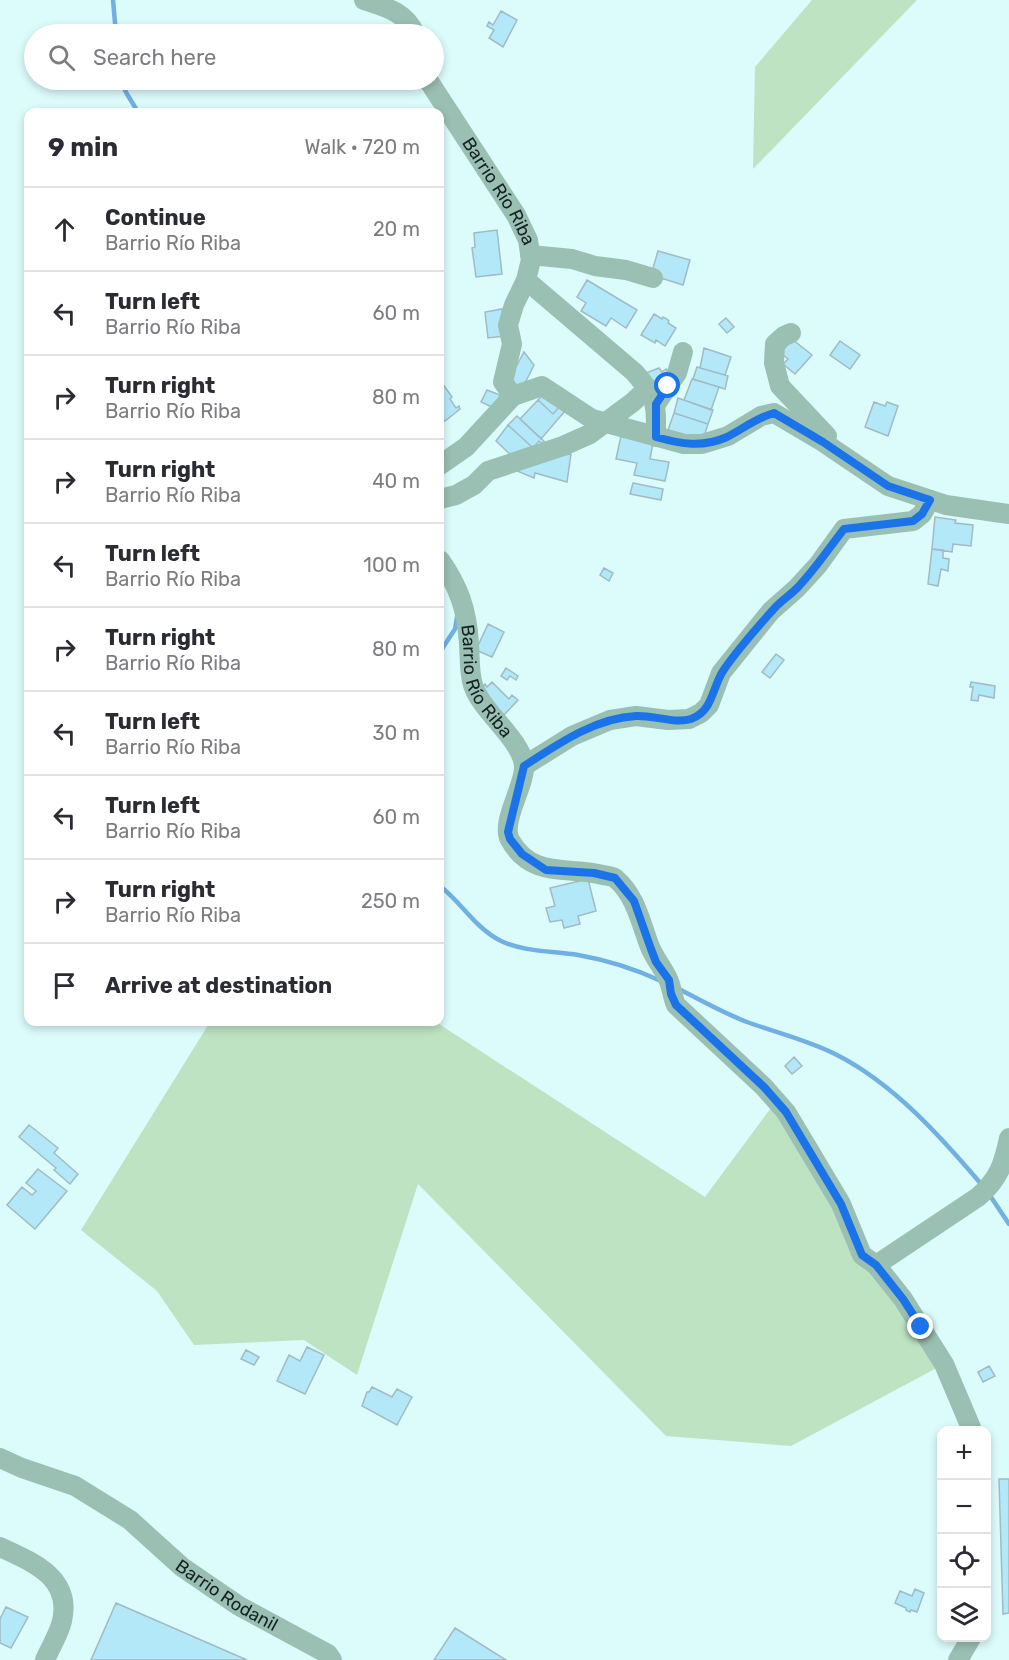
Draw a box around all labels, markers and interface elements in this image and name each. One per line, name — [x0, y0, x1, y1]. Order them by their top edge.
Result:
search box — [24, 24, 444, 90]
icon: search — [45, 41, 78, 74]
text: Search here — [93, 44, 216, 71]
text: 9 min — [48, 132, 118, 163]
street label: Barrio Río Riba — [457, 133, 540, 249]
text: Walk · 720 m — [305, 135, 420, 159]
text: Continue — [105, 204, 206, 231]
icon: ahead — [48, 213, 81, 246]
text: 20 m — [373, 217, 420, 241]
text: Barrio Río Riba — [105, 231, 241, 255]
text: Turn left — [105, 288, 200, 315]
icon: left — [48, 297, 81, 330]
text: 60 m — [373, 301, 420, 325]
text: Barrio Río Riba — [105, 315, 241, 339]
text: Turn right — [105, 372, 215, 399]
route start — [654, 372, 680, 398]
icon: right — [48, 381, 81, 414]
text: 80 m — [372, 385, 420, 409]
text: Barrio Río Riba — [105, 399, 241, 423]
text: Turn right — [105, 456, 215, 483]
icon: right — [48, 465, 81, 498]
text: 40 m — [372, 469, 420, 493]
text: Barrio Río Riba — [105, 483, 241, 507]
text: Turn left — [105, 540, 200, 567]
icon: left — [48, 549, 81, 582]
text: 100 m — [363, 553, 420, 577]
text: Barrio Río Riba — [105, 567, 241, 591]
street label: Barrio Río Riba — [456, 623, 517, 742]
text: Turn right — [105, 624, 215, 651]
icon: right — [48, 633, 81, 666]
text: 80 m — [372, 637, 420, 661]
text: Barrio Río Riba — [105, 651, 241, 675]
text: Turn left — [105, 708, 200, 735]
icon: left — [48, 717, 81, 750]
text: 30 m — [373, 721, 420, 745]
text: Barrio Río Riba — [105, 735, 241, 759]
text: Turn left — [105, 792, 200, 819]
icon: left — [48, 801, 81, 834]
text: 60 m — [373, 805, 420, 829]
text: Barrio Río Riba — [105, 819, 241, 843]
text: Turn right — [105, 876, 215, 903]
icon: right — [48, 885, 81, 918]
text: 250 m — [361, 889, 420, 913]
text: Barrio Río Riba — [105, 903, 241, 927]
icon: arrive — [48, 969, 81, 1002]
text: Arrive at destination — [105, 972, 332, 999]
route end — [907, 1313, 933, 1339]
map controls — [937, 1426, 991, 1642]
button: + — [937, 1426, 991, 1480]
button: − — [937, 1480, 991, 1534]
button: locate — [937, 1534, 991, 1588]
street label: Barrio Rodanil — [171, 1555, 282, 1636]
button: layers — [937, 1588, 991, 1642]

